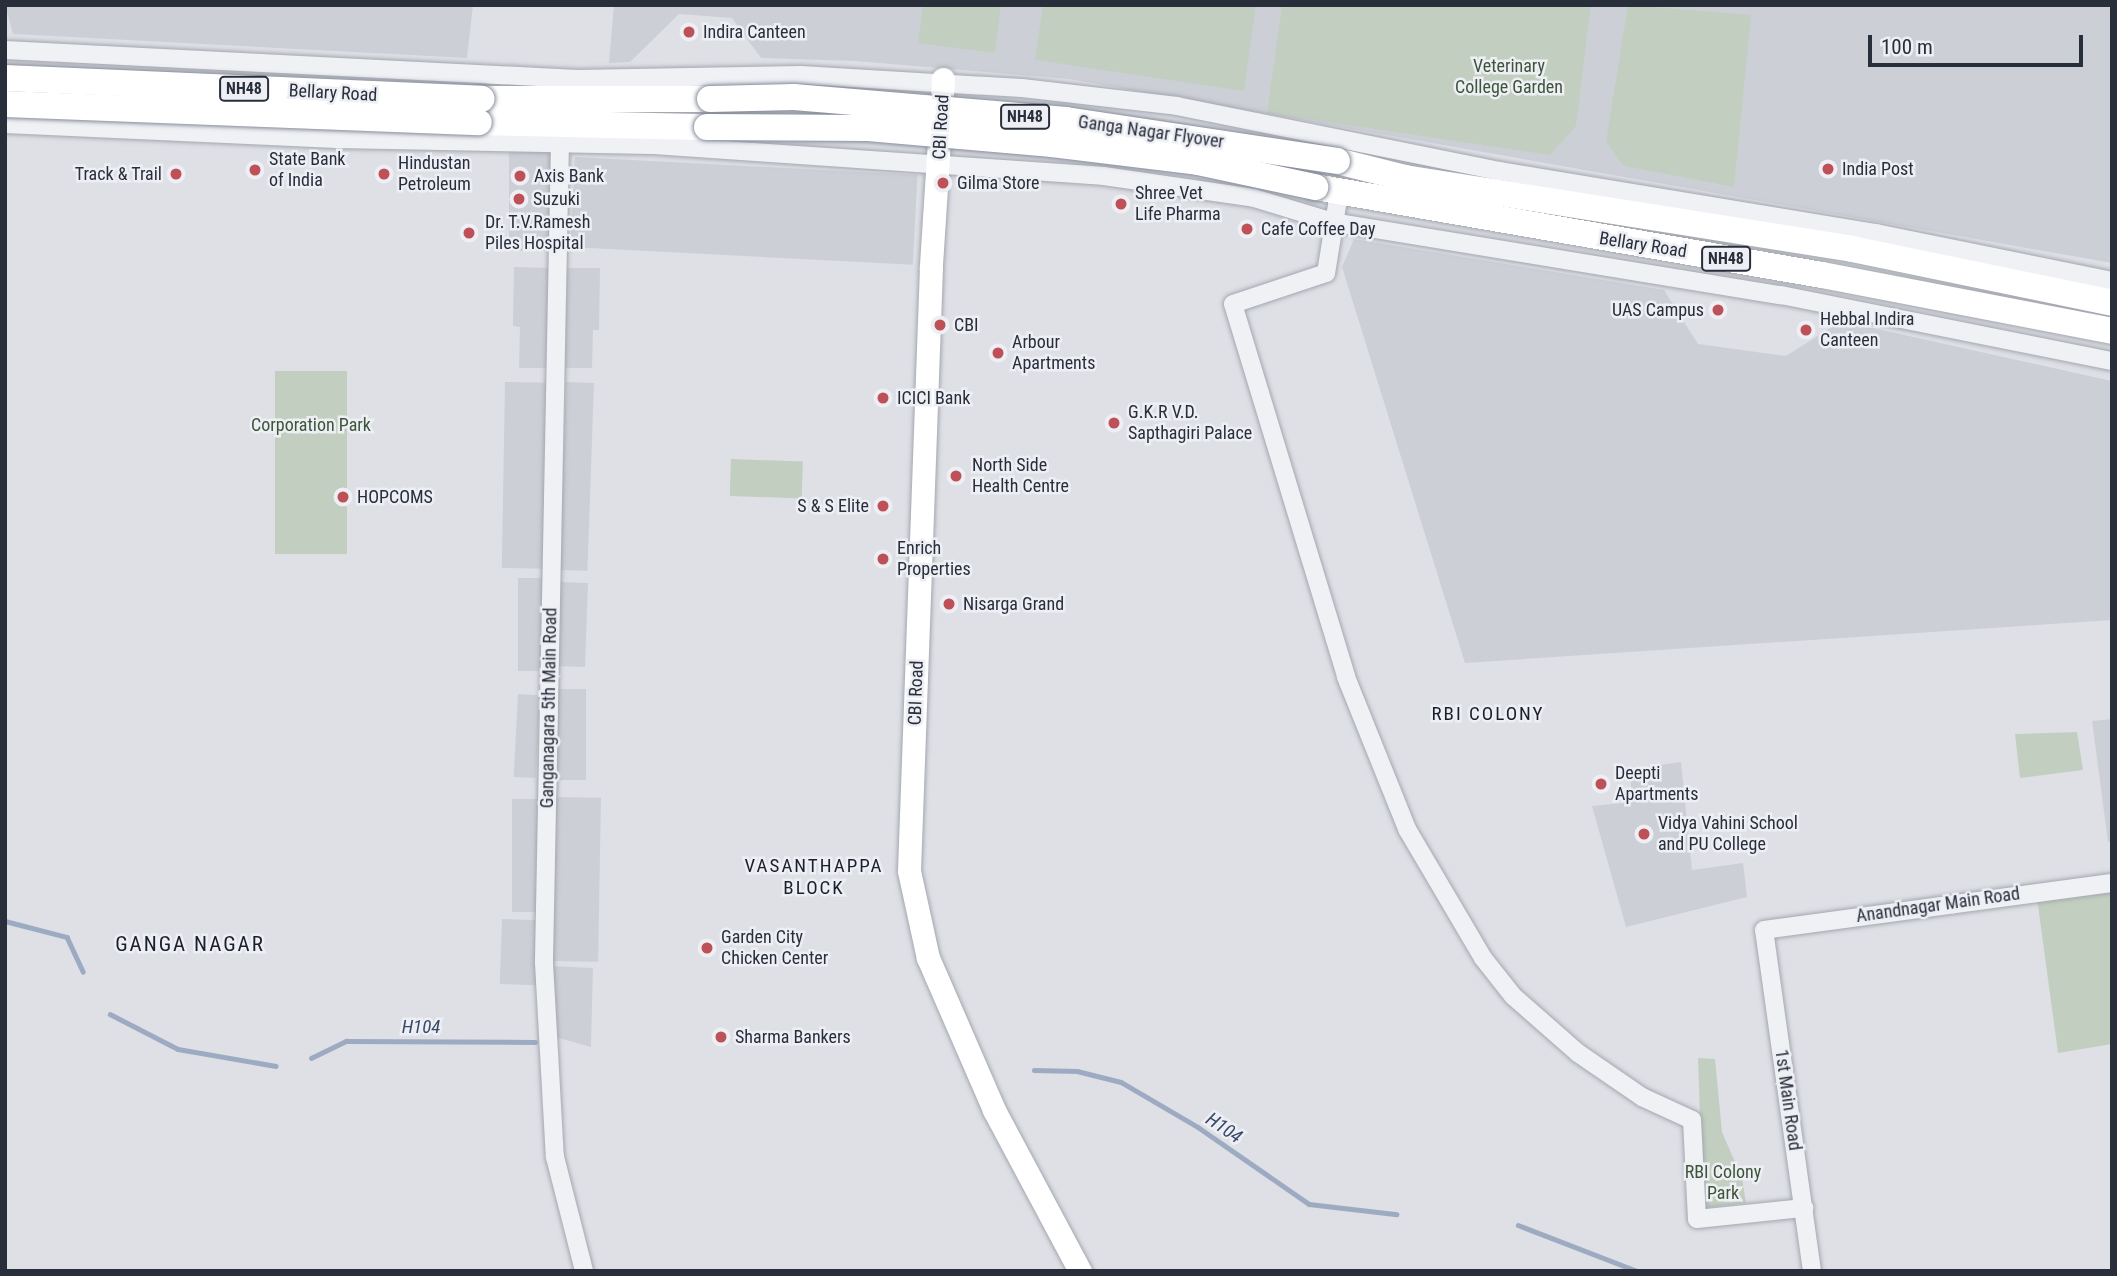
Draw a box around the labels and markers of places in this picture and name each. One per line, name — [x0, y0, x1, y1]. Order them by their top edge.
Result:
place label: Indira Canteen — [703, 21, 806, 43]
marker: Indira Canteen — [681, 24, 697, 40]
place label: State Bank of India — [269, 149, 345, 192]
place label: Hindustan Petroleum — [398, 153, 471, 196]
place label: India Post — [1842, 158, 1913, 180]
marker: India Post — [1820, 161, 1836, 177]
marker: State Bank of India — [247, 162, 263, 178]
place label: Track & Trail — [74, 163, 162, 185]
place label: Axis Bank — [534, 165, 604, 187]
marker: Track & Trail — [168, 166, 184, 182]
marker: Hindustan Petroleum — [376, 166, 392, 182]
marker: Axis Bank — [512, 168, 528, 184]
place label: Gilma Store — [957, 172, 1039, 194]
marker: Gilma Store — [935, 175, 951, 191]
place label: Shree Vet Life Pharma — [1135, 183, 1221, 226]
place label: Suzuki — [533, 188, 580, 210]
marker: Suzuki — [511, 191, 527, 207]
marker: Shree Vet Life Pharma — [1113, 196, 1129, 212]
place label: Dr. T.V.Ramesh Piles Hospital — [485, 212, 591, 255]
place label: Cafe Coffee Day — [1261, 218, 1376, 240]
marker: Cafe Coffee Day — [1239, 221, 1255, 237]
marker: Dr. T.V.Ramesh Piles Hospital — [459, 223, 479, 243]
place label: UAS Campus — [1612, 299, 1704, 321]
marker: UAS Campus — [1710, 302, 1726, 318]
place label: Hebbal Indira Canteen — [1820, 309, 1914, 352]
place label: CBI — [954, 314, 979, 336]
marker: CBI — [932, 317, 948, 333]
marker: Hebbal Indira Canteen — [1798, 322, 1814, 338]
place label: Arbour Apartments — [1012, 332, 1095, 374]
marker: Arbour Apartments — [990, 345, 1006, 361]
place label: ICICI Bank — [897, 387, 970, 409]
marker: ICICI Bank — [875, 390, 891, 406]
place label: G.K.R V.D. Sapthagiri Palace — [1128, 402, 1252, 444]
marker: G.K.R V.D. Sapthagiri Palace — [1106, 415, 1122, 431]
place label: North Side Health Centre — [972, 455, 1069, 498]
marker: North Side Health Centre — [946, 466, 966, 486]
place label: HOPCOMS — [357, 486, 433, 508]
marker: HOPCOMS — [335, 489, 351, 505]
place label: S & S Elite — [797, 495, 869, 517]
marker: S & S Elite — [875, 498, 891, 514]
place label: Enrich Properties — [897, 538, 971, 580]
marker: Enrich Properties — [875, 551, 891, 567]
place label: Nisarga Grand — [963, 593, 1064, 615]
marker: Nisarga Grand — [941, 596, 957, 612]
place label: Deepti Apartments — [1615, 763, 1698, 806]
marker: Deepti Apartments — [1593, 776, 1609, 792]
place label: Vidya Vahini School and PU College — [1658, 813, 1798, 856]
marker: Vidya Vahini School and PU College — [1636, 826, 1652, 842]
place label: Garden City Chicken Center — [721, 927, 828, 970]
marker: Garden City Chicken Center — [699, 940, 715, 956]
place label: Sharma Bankers — [735, 1026, 851, 1048]
marker: Sharma Bankers — [713, 1029, 729, 1045]

